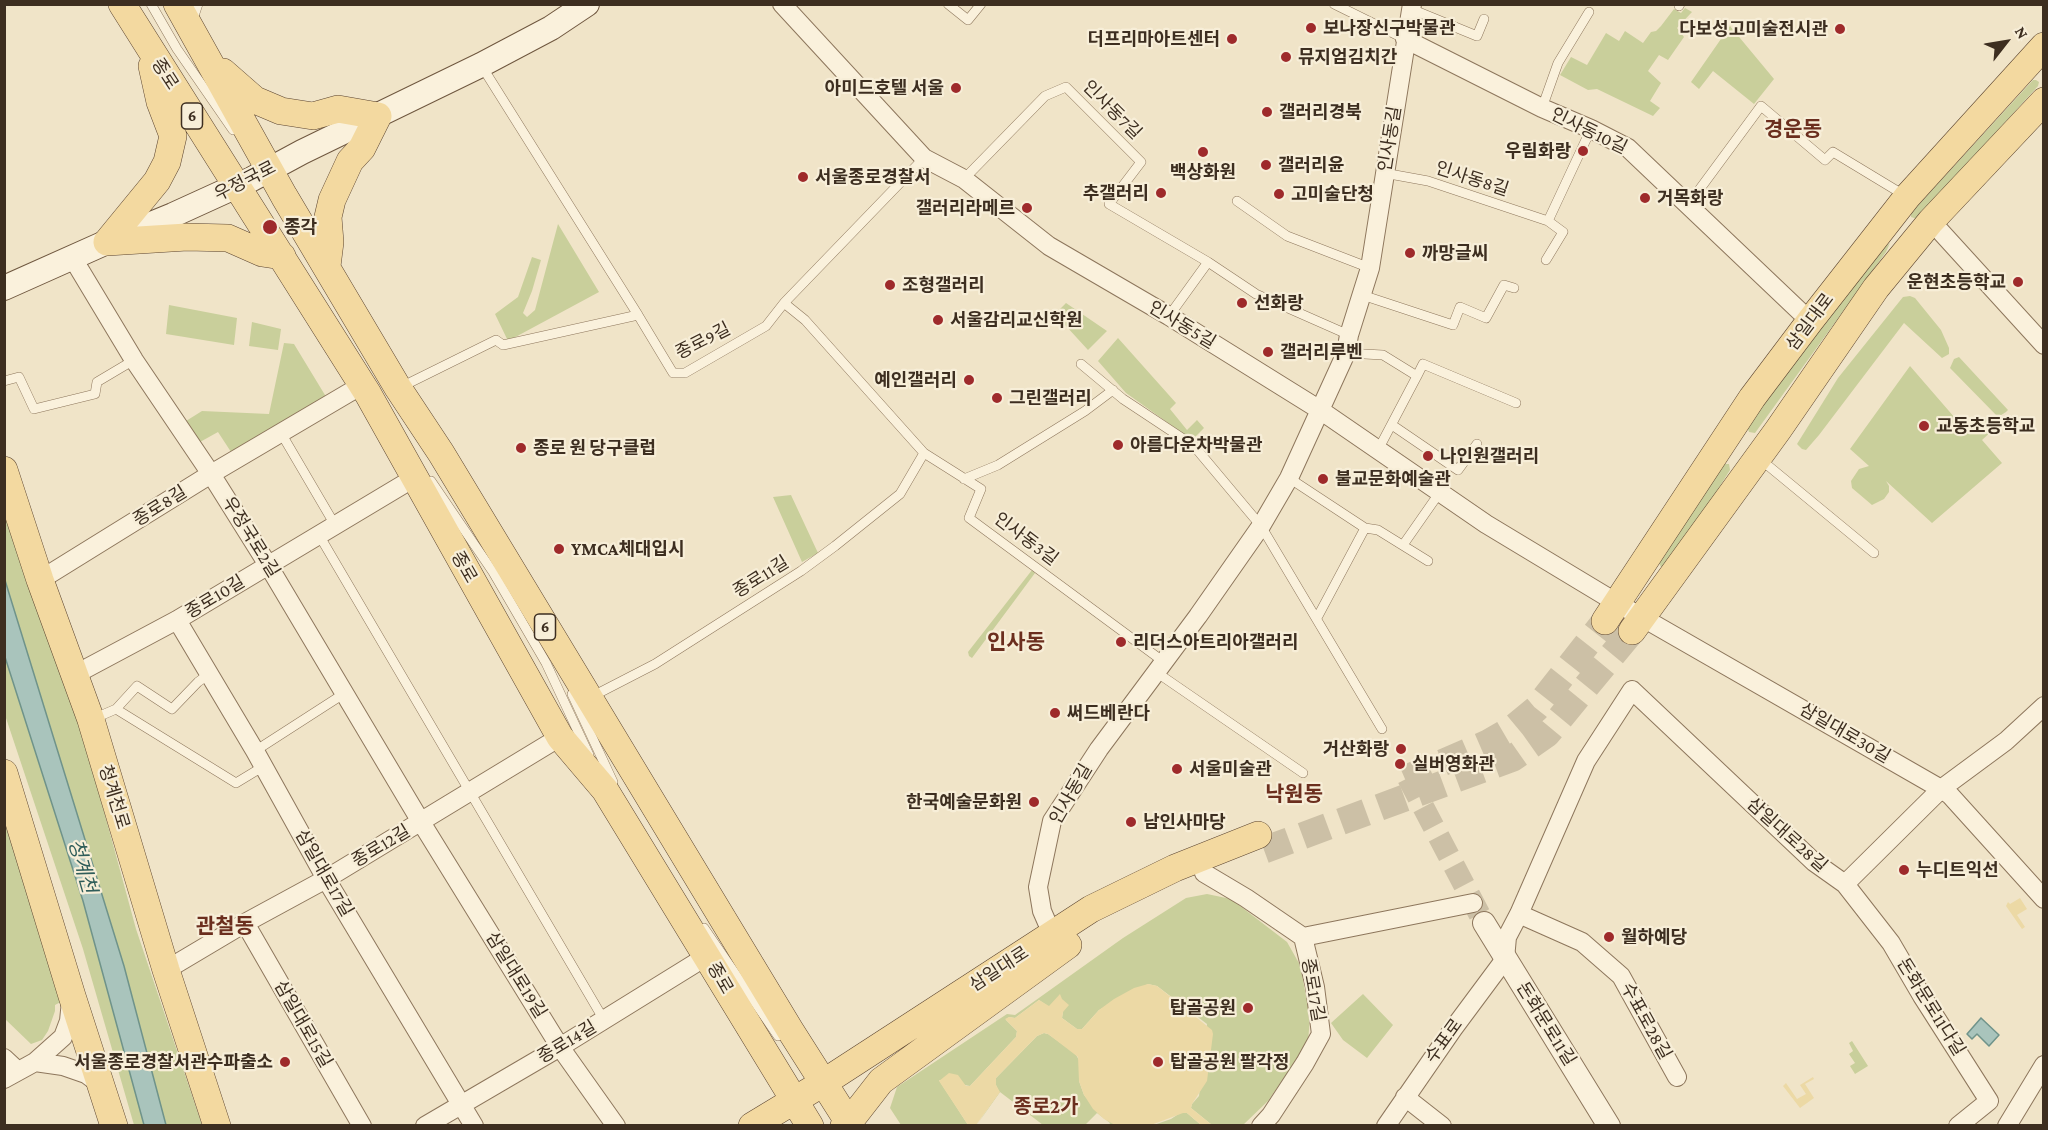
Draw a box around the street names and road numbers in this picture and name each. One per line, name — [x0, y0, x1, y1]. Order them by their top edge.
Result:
street label: 종로 — [147, 54, 183, 94]
street label: 인사동7길 — [1078, 76, 1146, 144]
road number: 6 — [182, 103, 202, 129]
street label: 인사동10길 — [1547, 103, 1631, 159]
street label: 인사동길 — [1374, 105, 1406, 173]
street label: 우정국로 — [211, 156, 279, 206]
street label: 인사동8길 — [1433, 157, 1511, 201]
street label: 삼일대로 — [1781, 289, 1839, 355]
street label: 인사동5길 — [1144, 296, 1220, 354]
street label: 종로9길 — [672, 318, 734, 364]
street label: 종로8길 — [129, 481, 191, 531]
street label: 우정국로2길 — [218, 493, 284, 581]
street label: 인사동3길 — [990, 508, 1062, 570]
street label: 종로 — [446, 547, 482, 587]
street label: 종로11길 — [729, 552, 793, 602]
street label: 종로10길 — [181, 571, 249, 623]
road number: 6 — [534, 614, 556, 640]
street label: 삼일대로30길 — [1796, 698, 1894, 768]
street label: 인사동길 — [1045, 760, 1097, 828]
street label: 청계천로 — [94, 762, 134, 832]
street label: 삼일대로28길 — [1742, 793, 1832, 877]
street label: 종로12길 — [348, 820, 414, 872]
street label: 삼일대로17길 — [290, 826, 358, 920]
street label: 삼일대로19길 — [481, 928, 551, 1022]
street label: 삼일대로 — [965, 942, 1033, 996]
street label: 돈화문로11다길 — [1892, 954, 1970, 1060]
street label: 종로17길 — [1297, 957, 1329, 1023]
street label: 종로 — [702, 958, 738, 998]
street label: 삼일대로15길 — [269, 976, 337, 1072]
street label: 돈화문로11길 — [1512, 978, 1580, 1070]
street label: 수표로28길 — [1616, 979, 1676, 1063]
street label: 수표로 — [1421, 1015, 1467, 1067]
street label: 종로14길 — [534, 1016, 600, 1068]

